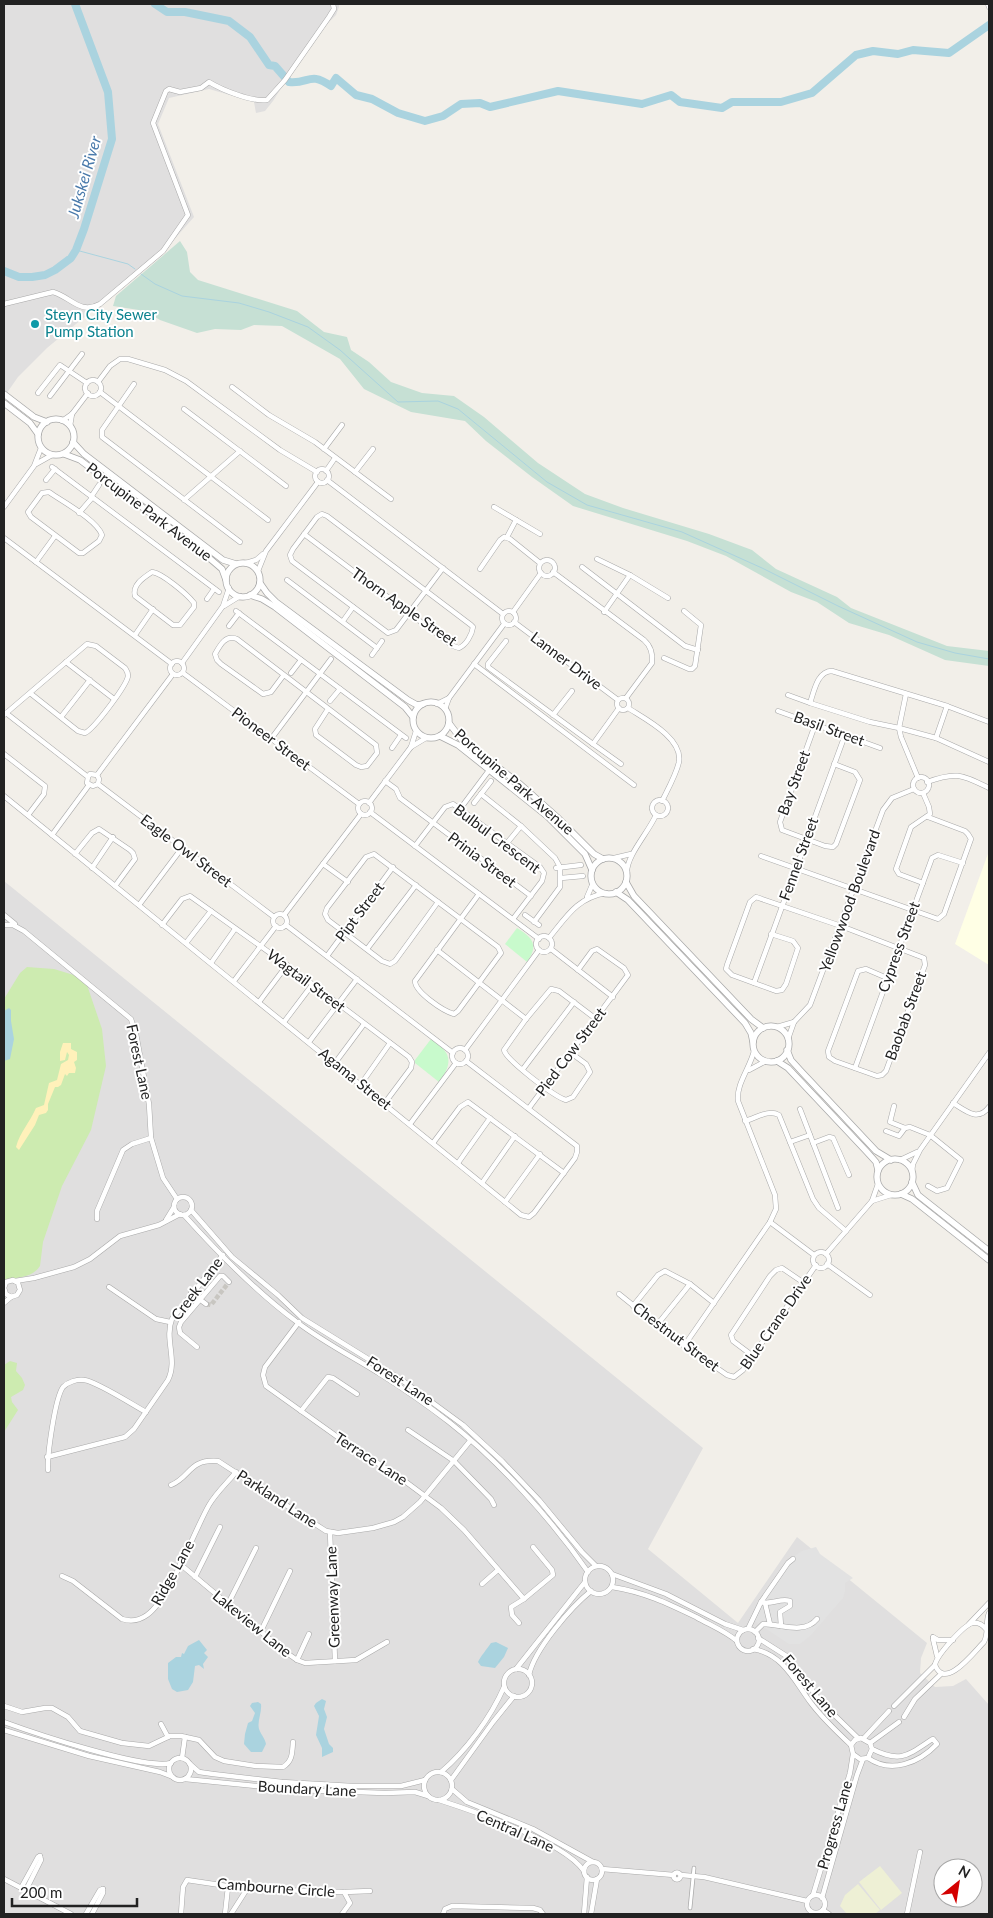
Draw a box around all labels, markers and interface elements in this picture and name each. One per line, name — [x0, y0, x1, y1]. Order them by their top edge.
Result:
water label: Jukskei River — [62, 133, 104, 221]
place label: Steyn City Sewer Pump Station — [45, 305, 158, 340]
marker: Steyn City Sewer Pump Station — [29, 318, 41, 330]
street label: Porcupine Park Avenue — [83, 458, 216, 564]
street label: Thorn Apple Street — [348, 563, 461, 650]
street label: Lanner Drive — [527, 628, 606, 693]
street label: Pioneer Street — [229, 703, 315, 774]
street label: Basil Street — [791, 707, 868, 749]
street label: Porcupine Park Avenue — [451, 725, 578, 838]
street label: Bay Street — [773, 747, 813, 817]
street label: Bulbul Crescent — [451, 800, 545, 877]
street label: Eagle Owl Street — [137, 810, 236, 891]
street label: Fennel Street — [775, 814, 822, 903]
street label: Yellowwood Boulevard — [815, 827, 883, 974]
street label: Prinia Street — [445, 828, 521, 891]
street label: Pipt Street — [331, 878, 388, 945]
street label: Cypress Street — [873, 898, 923, 995]
street label: Wagtail Street — [264, 945, 350, 1016]
street label: Baobab Street — [881, 968, 930, 1062]
street label: Pied Cow Street — [531, 1003, 610, 1099]
street label: Forest Lane — [123, 1022, 157, 1101]
street label: Agama Street — [316, 1043, 396, 1113]
street label: Creek Lane — [167, 1253, 226, 1323]
street label: Blue Crane Drive — [736, 1270, 815, 1372]
street label: Chestnut Street — [630, 1298, 724, 1375]
street label: Forest Lane — [364, 1352, 438, 1409]
street label: Terrace Lane — [332, 1428, 412, 1488]
street label: Parkland Lane — [234, 1465, 321, 1531]
street label: Ridge Lane — [147, 1537, 198, 1608]
street label: Greenway Lane — [321, 1546, 343, 1648]
street label: Lakeview Lane — [210, 1586, 296, 1660]
street label: Forest Lane — [779, 1650, 842, 1721]
street label: Boundary Lane — [257, 1776, 357, 1800]
street label: Progress Lane — [813, 1778, 855, 1871]
street label: Central Lane — [474, 1805, 557, 1855]
north arrow — [933, 1858, 983, 1908]
text: N — [956, 1861, 974, 1881]
street label: Cambourne Circle — [217, 1874, 336, 1900]
scale bar — [12, 1876, 138, 1908]
text: 200 m — [20, 1883, 62, 1901]

